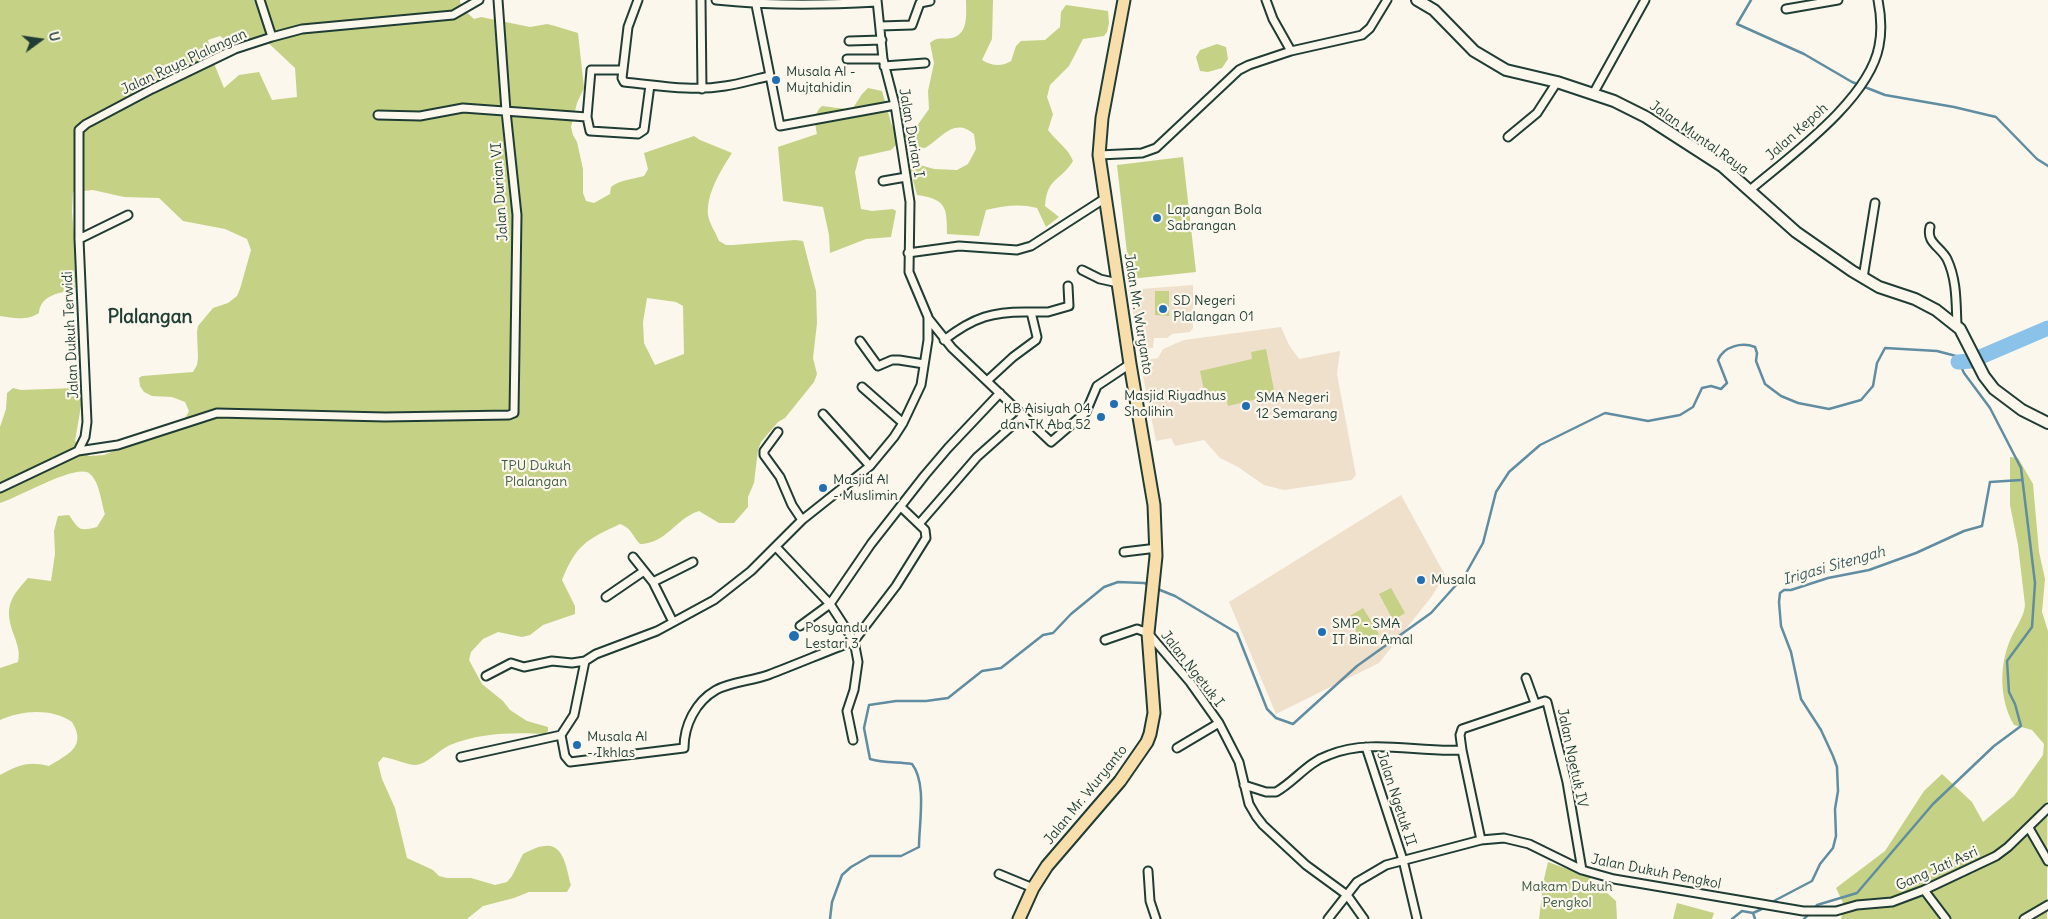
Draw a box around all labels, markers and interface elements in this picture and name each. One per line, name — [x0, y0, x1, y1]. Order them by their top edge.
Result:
north arrow — [15, 15, 65, 65]
street label: Jalan Raya Plalangan — [119, 26, 249, 98]
text: U — [45, 30, 64, 43]
place label: Musala Al - Mujtahidin — [786, 64, 856, 96]
marker: Musala Al - Mujtahidin — [770, 74, 782, 86]
street label: Jalan Durian I — [895, 87, 927, 179]
street label: Jalan Muntal Raya — [1646, 98, 1752, 178]
street label: Jalan Kepoh — [1763, 100, 1831, 164]
street label: Jalan Durian VI — [488, 142, 512, 242]
place label: Lapangan Bola Sabrangan — [1167, 202, 1262, 234]
marker: Lapangan Bola Sabrangan — [1151, 212, 1163, 224]
street label: Jalan Mr. Wuryanto — [1120, 252, 1156, 376]
street label: Jalan Dukuh Terwidi — [59, 271, 83, 399]
place label: SD Negeri Plalangan 01 — [1173, 293, 1254, 326]
marker: SD Negeri Plalangan 01 — [1157, 303, 1169, 315]
district label: Plalangan — [107, 307, 193, 329]
place label: Masjid Riyadhus Sholihin — [1124, 388, 1226, 421]
place label: SMA Negeri 12 Semarang — [1256, 390, 1338, 422]
marker: Masjid Riyadhus Sholihin — [1108, 398, 1120, 410]
marker: SMA Negeri 12 Semarang — [1240, 400, 1252, 412]
place label: KB Aisiyah 04 dan TK Aba 52 — [1000, 401, 1091, 434]
marker: KB Aisiyah 04 dan TK Aba 52 — [1095, 411, 1107, 423]
park label: TPU Dukuh Plalangan — [501, 458, 571, 491]
place label: Masjid Al - Muslimin — [833, 472, 898, 504]
marker: Masjid Al - Muslimin — [817, 482, 829, 494]
water label: Irigasi Sitengah — [1781, 543, 1887, 589]
place label: Musala — [1431, 572, 1476, 588]
marker: Musala — [1415, 574, 1427, 586]
place label: SMP - SMA IT Bina Amal — [1332, 616, 1413, 648]
place label: Posyandu Lestari 3 — [805, 620, 868, 652]
marker: SMP - SMA IT Bina Amal — [1316, 626, 1328, 638]
street label: Jalan Ngetuk I — [1157, 628, 1227, 710]
marker: Posyandu Lestari 3 — [787, 629, 801, 643]
street label: Jalan Ngetuk IV — [1553, 707, 1591, 809]
place label: Musala Al - Ikhlas — [587, 729, 647, 762]
marker: Musala Al - Ikhlas — [571, 739, 583, 751]
street label: Jalan Mr. Wuryanto — [1041, 742, 1131, 848]
street label: Jalan Ngetuk II — [1373, 750, 1419, 848]
street label: Gang Jati Asri — [1893, 843, 1981, 895]
street label: Jalan Dukuh Pengkol — [1590, 851, 1722, 893]
park label: Makam Dukuh Pengkol — [1521, 879, 1613, 912]

